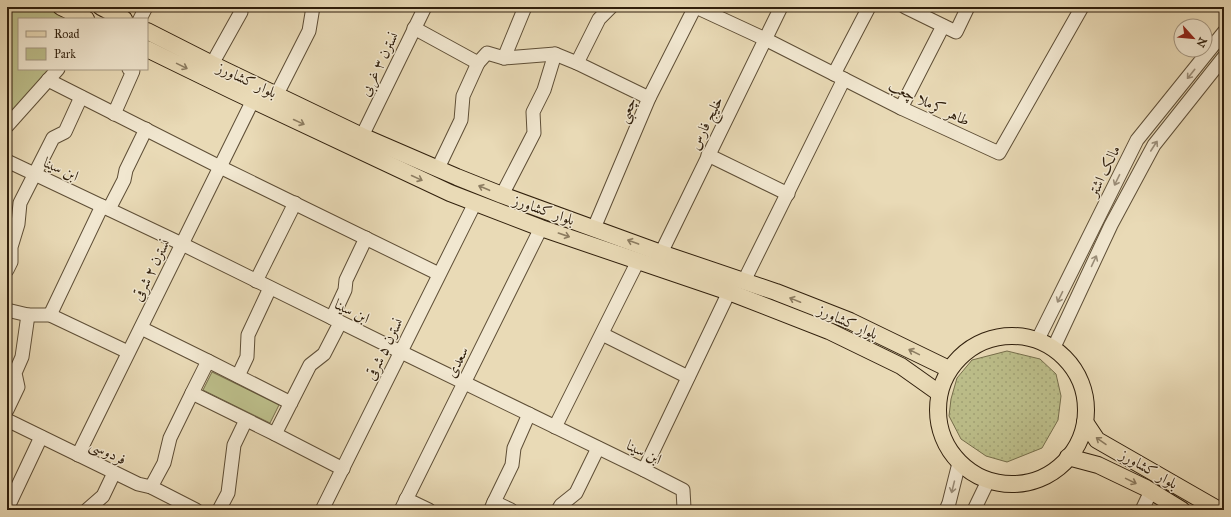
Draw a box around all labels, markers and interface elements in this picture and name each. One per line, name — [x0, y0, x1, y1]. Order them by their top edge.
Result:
legend — [18, 18, 148, 70]
north arrow — [1173, 18, 1213, 58]
text: Road — [54, 27, 80, 41]
street label: نسترن ۳ غربی — [356, 29, 404, 100]
text: N — [1193, 35, 1209, 50]
text: Park — [54, 47, 76, 61]
street label: بلوار کشاورز — [213, 58, 280, 102]
one-way arrow — [176, 63, 188, 70]
one-way arrow — [1186, 68, 1195, 79]
street label: طاهر کرملا چعب — [885, 76, 973, 131]
street label: خلیج فارس — [685, 93, 731, 155]
street label: چعبی — [614, 94, 643, 127]
one-way arrow — [293, 119, 305, 126]
one-way arrow — [1150, 141, 1158, 152]
street label: مالک اشتر — [1083, 142, 1124, 201]
street label: ابن سینا — [40, 153, 82, 185]
one-way arrow — [1113, 174, 1120, 186]
one-way arrow — [411, 175, 423, 182]
one-way arrow — [479, 184, 491, 191]
street label: بلوار کشاورز — [509, 190, 577, 229]
one-way arrow — [557, 232, 569, 240]
street label: نسترن ۲ شرقی — [128, 236, 175, 304]
one-way arrow — [627, 238, 639, 246]
one-way arrow — [1091, 256, 1098, 268]
one-way arrow — [1055, 290, 1063, 302]
street label: ابن سینا — [331, 295, 373, 327]
one-way arrow — [789, 295, 801, 303]
street label: بلوار کشاورز — [813, 300, 881, 343]
street label: نسترن ۵ شرقی — [361, 315, 408, 383]
street label: سعدی — [442, 343, 472, 381]
one-way arrow — [908, 348, 920, 355]
street label: فردوسی — [86, 435, 129, 470]
street label: ابن سینا — [623, 436, 665, 468]
one-way arrow — [1095, 437, 1106, 445]
street label: بلوار کشاورز — [1115, 444, 1181, 493]
one-way arrow — [1124, 477, 1136, 485]
one-way arrow — [949, 480, 957, 493]

